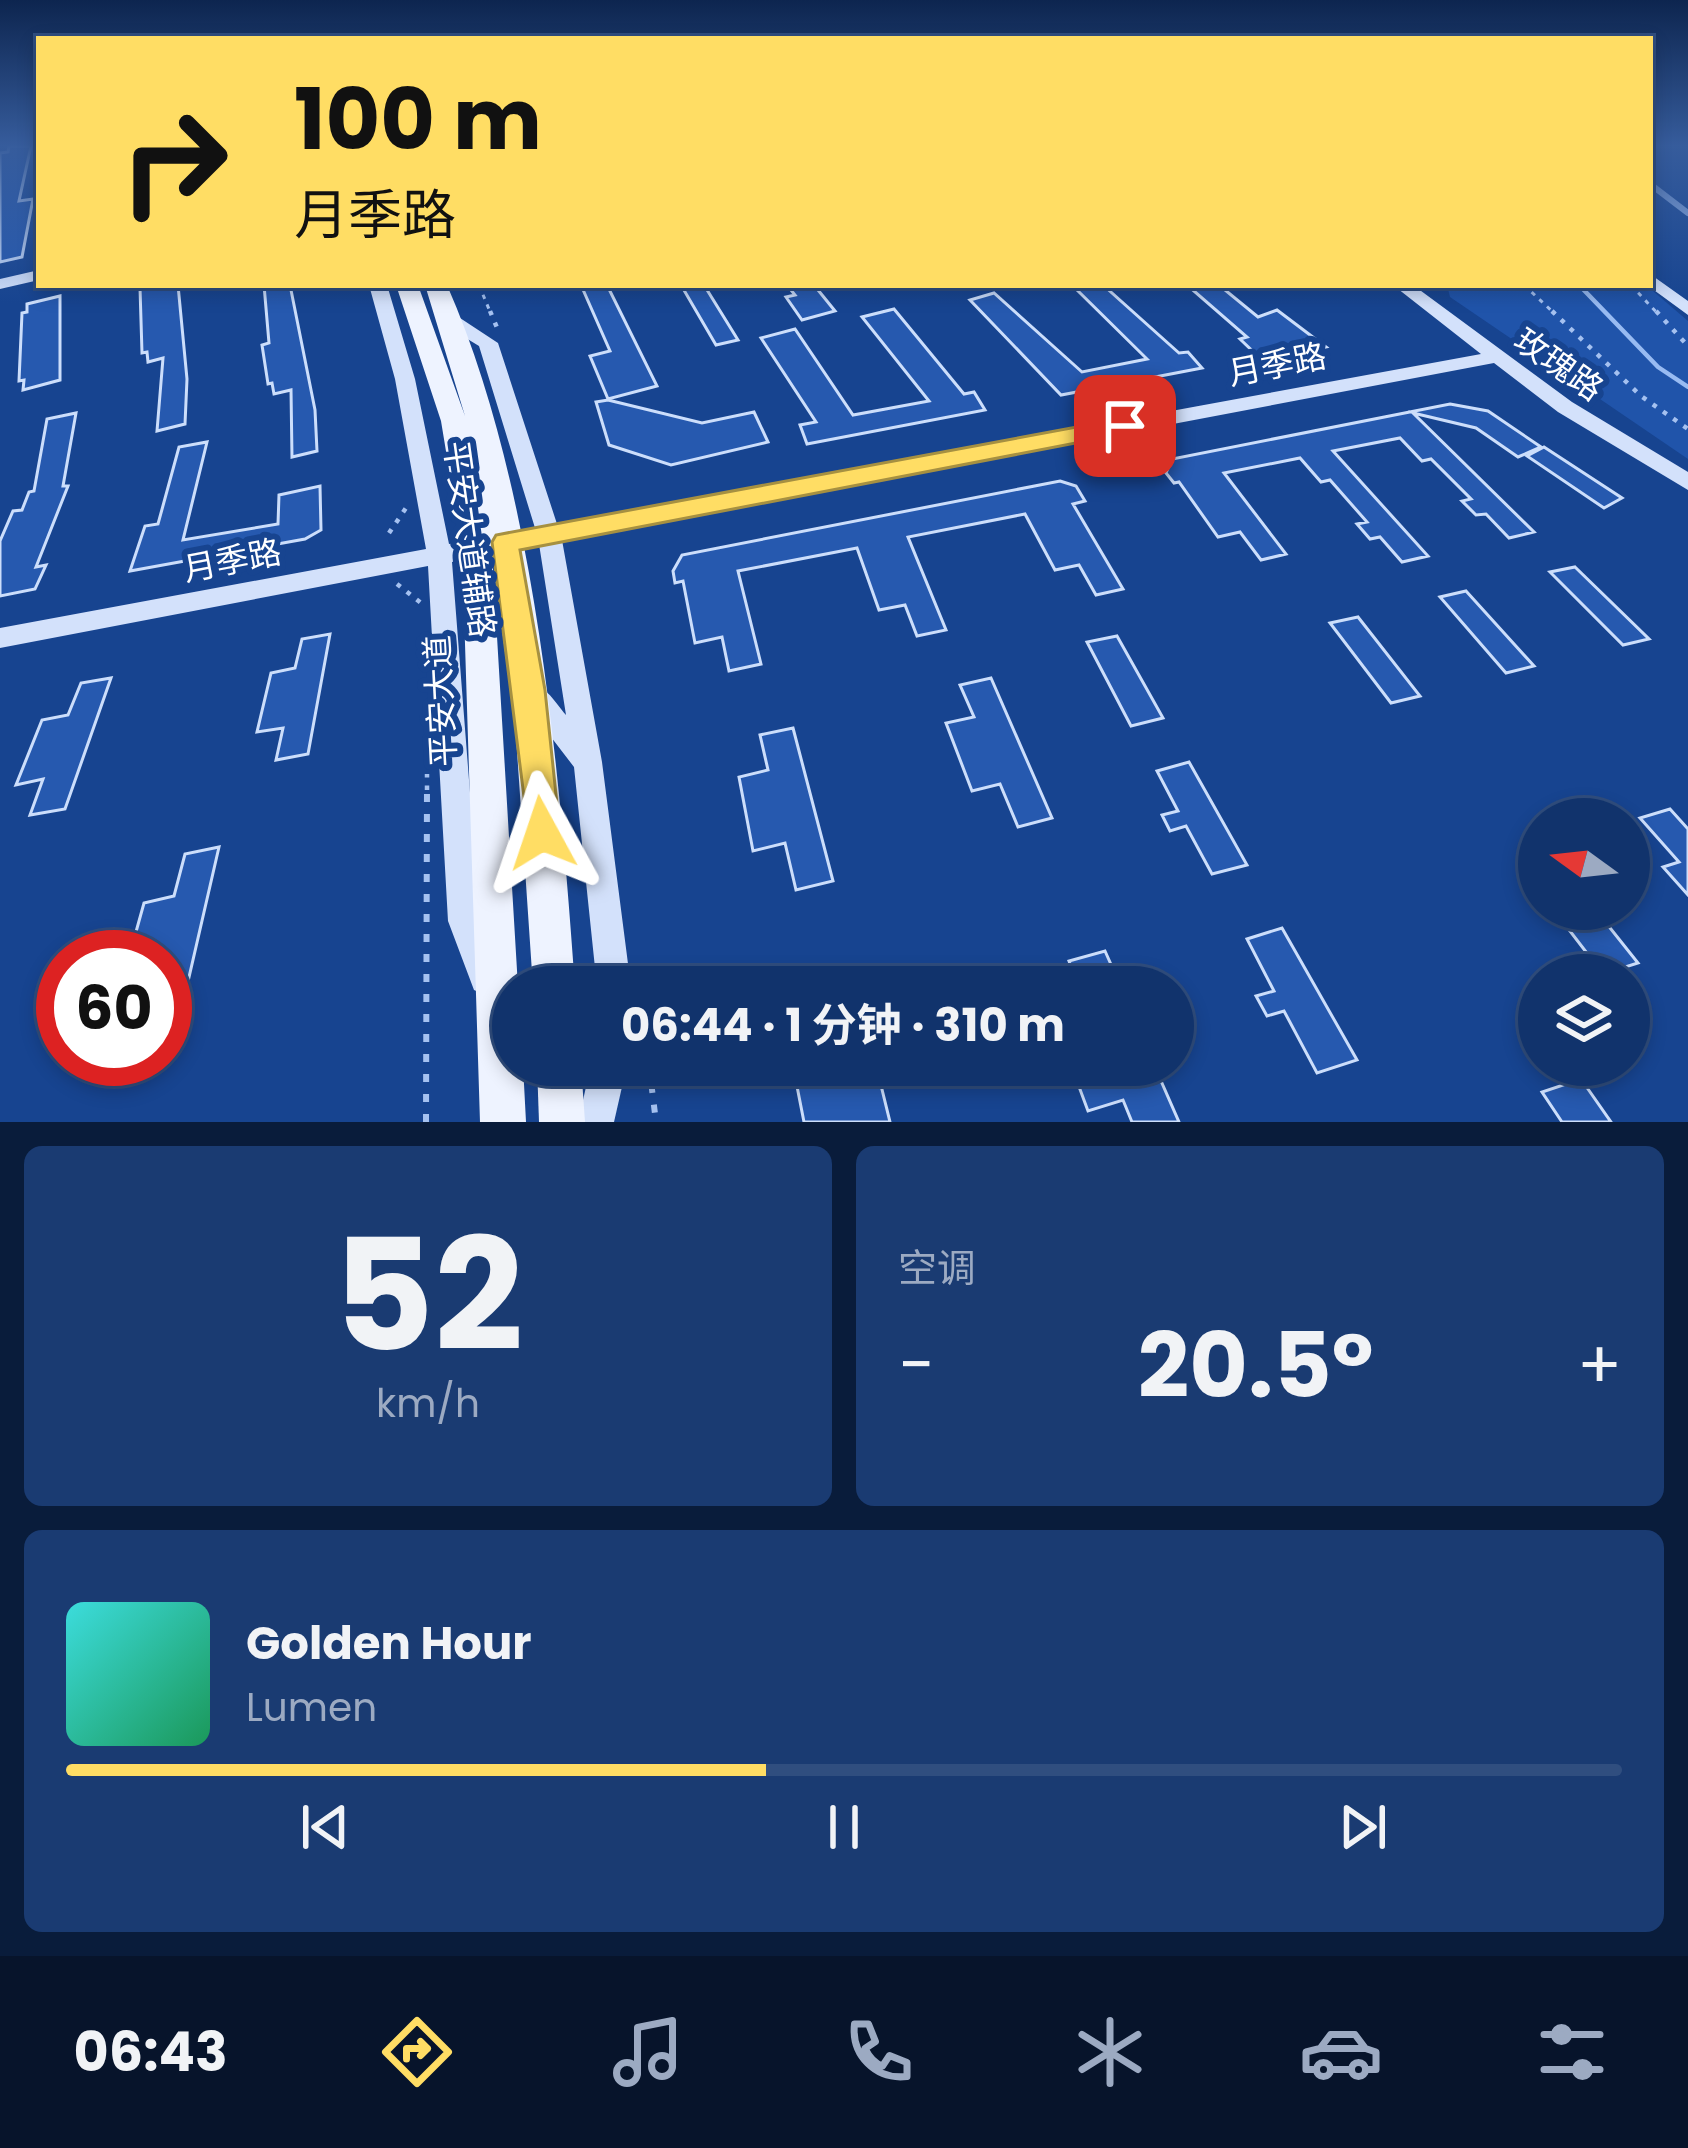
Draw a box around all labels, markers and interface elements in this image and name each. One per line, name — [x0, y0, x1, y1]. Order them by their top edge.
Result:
text: 100 m — [294, 61, 542, 178]
icon: right — [96, 84, 252, 240]
text: 月季路 — [294, 177, 456, 253]
street label: 玫瑰路 — [1505, 317, 1613, 412]
street label: 月季路 — [1224, 332, 1330, 397]
pin — [1074, 375, 1176, 477]
icon: arrive — [1092, 393, 1158, 459]
street label: 平安大道辅路 — [432, 438, 507, 640]
street label: 月季路 — [179, 528, 285, 593]
street label: 平安大道 — [414, 634, 467, 768]
position arrow — [479, 770, 605, 896]
north arrow — [1518, 798, 1650, 930]
map controls — [1518, 798, 1650, 1086]
speed limit sign: 60 — [36, 930, 192, 1086]
button: layers — [1518, 954, 1650, 1086]
text: 06:44 · 1 分钟 · 310 m — [621, 994, 1065, 1057]
text: 52 — [333, 1186, 523, 1405]
text: 空调 — [898, 1241, 976, 1296]
text: 20.5° — [1138, 1302, 1373, 1429]
text: − — [898, 1319, 934, 1411]
text: + — [1577, 1319, 1622, 1411]
text: km/h — [376, 1376, 480, 1431]
text: Golden Hour — [246, 1612, 532, 1675]
text: Lumen — [246, 1680, 377, 1735]
icon: previous — [292, 1794, 358, 1860]
icon: pause — [811, 1794, 877, 1860]
icon: next — [1330, 1794, 1396, 1860]
icon: directions — [375, 2010, 459, 2094]
icon: music — [606, 2010, 690, 2094]
icon: phone — [837, 2010, 921, 2094]
icon: climate — [1068, 2010, 1152, 2094]
icon: car — [1299, 2010, 1383, 2094]
icon: filters — [1530, 2010, 1614, 2094]
text: 06:43 — [74, 2014, 228, 2090]

